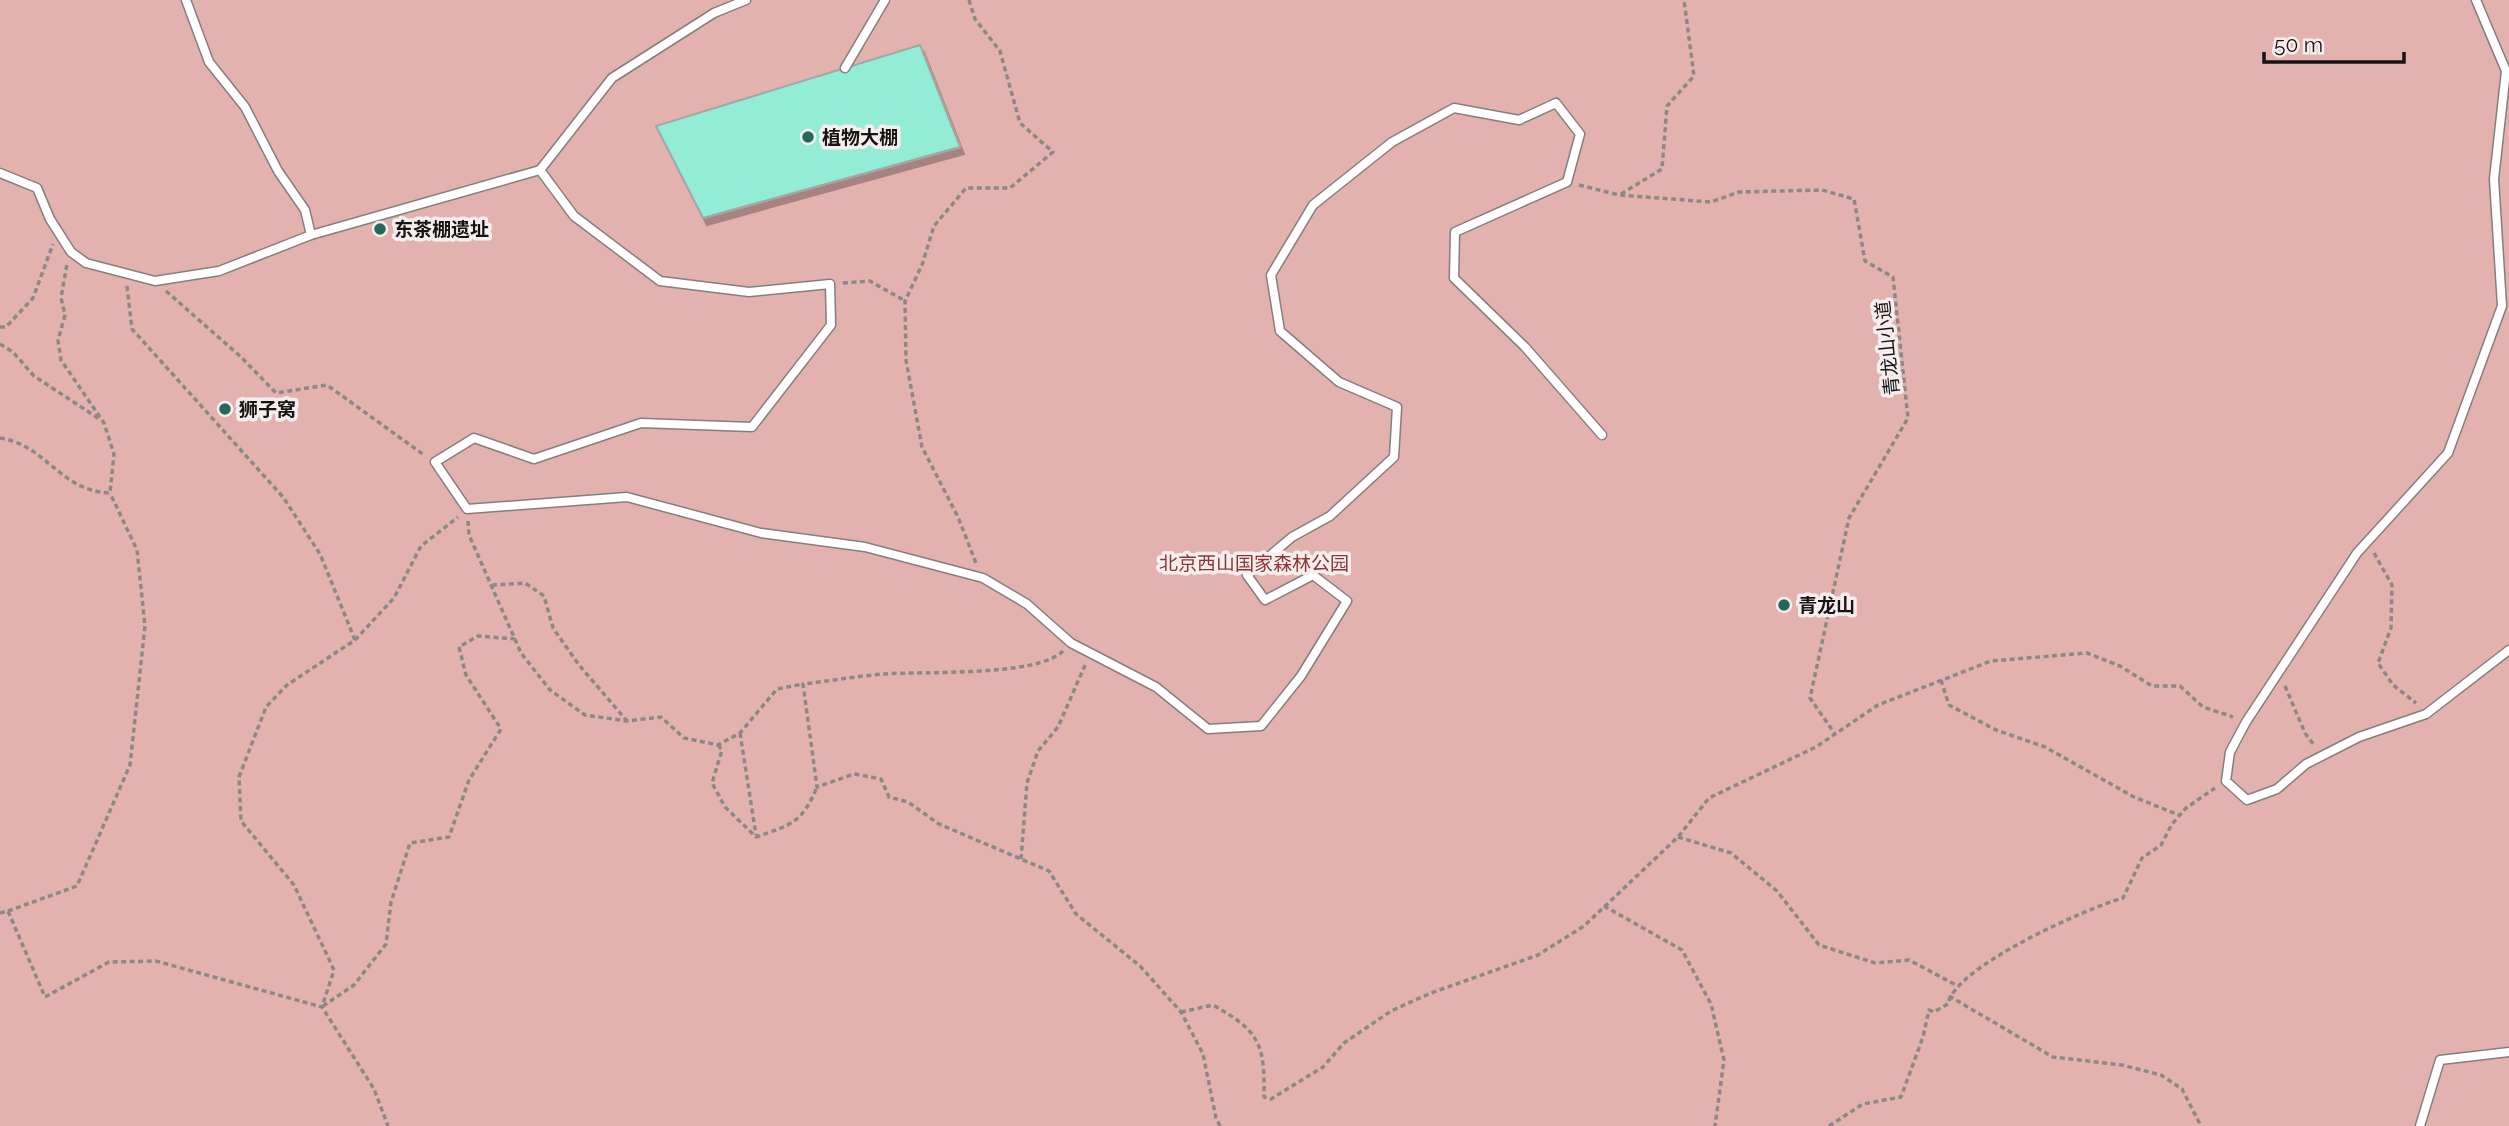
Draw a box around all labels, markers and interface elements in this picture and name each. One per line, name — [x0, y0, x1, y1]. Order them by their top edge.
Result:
scale bar — [2264, 21, 2404, 65]
text: 50 m — [2274, 32, 2323, 57]
place label: 植物大棚 — [822, 126, 898, 148]
marker: 植物大棚 — [800, 129, 816, 145]
place label: 东茶棚遗址 — [394, 218, 489, 240]
marker: 东茶棚遗址 — [372, 221, 388, 237]
street label: 青龙山小道 — [1871, 300, 1903, 396]
place label: 狮子窝 — [239, 398, 296, 420]
marker: 狮子窝 — [217, 401, 233, 417]
park label: 北京西山国家森林公园 — [1159, 552, 1349, 574]
place label: 青龙山 — [1798, 594, 1855, 616]
marker: 青龙山 — [1776, 597, 1792, 613]

